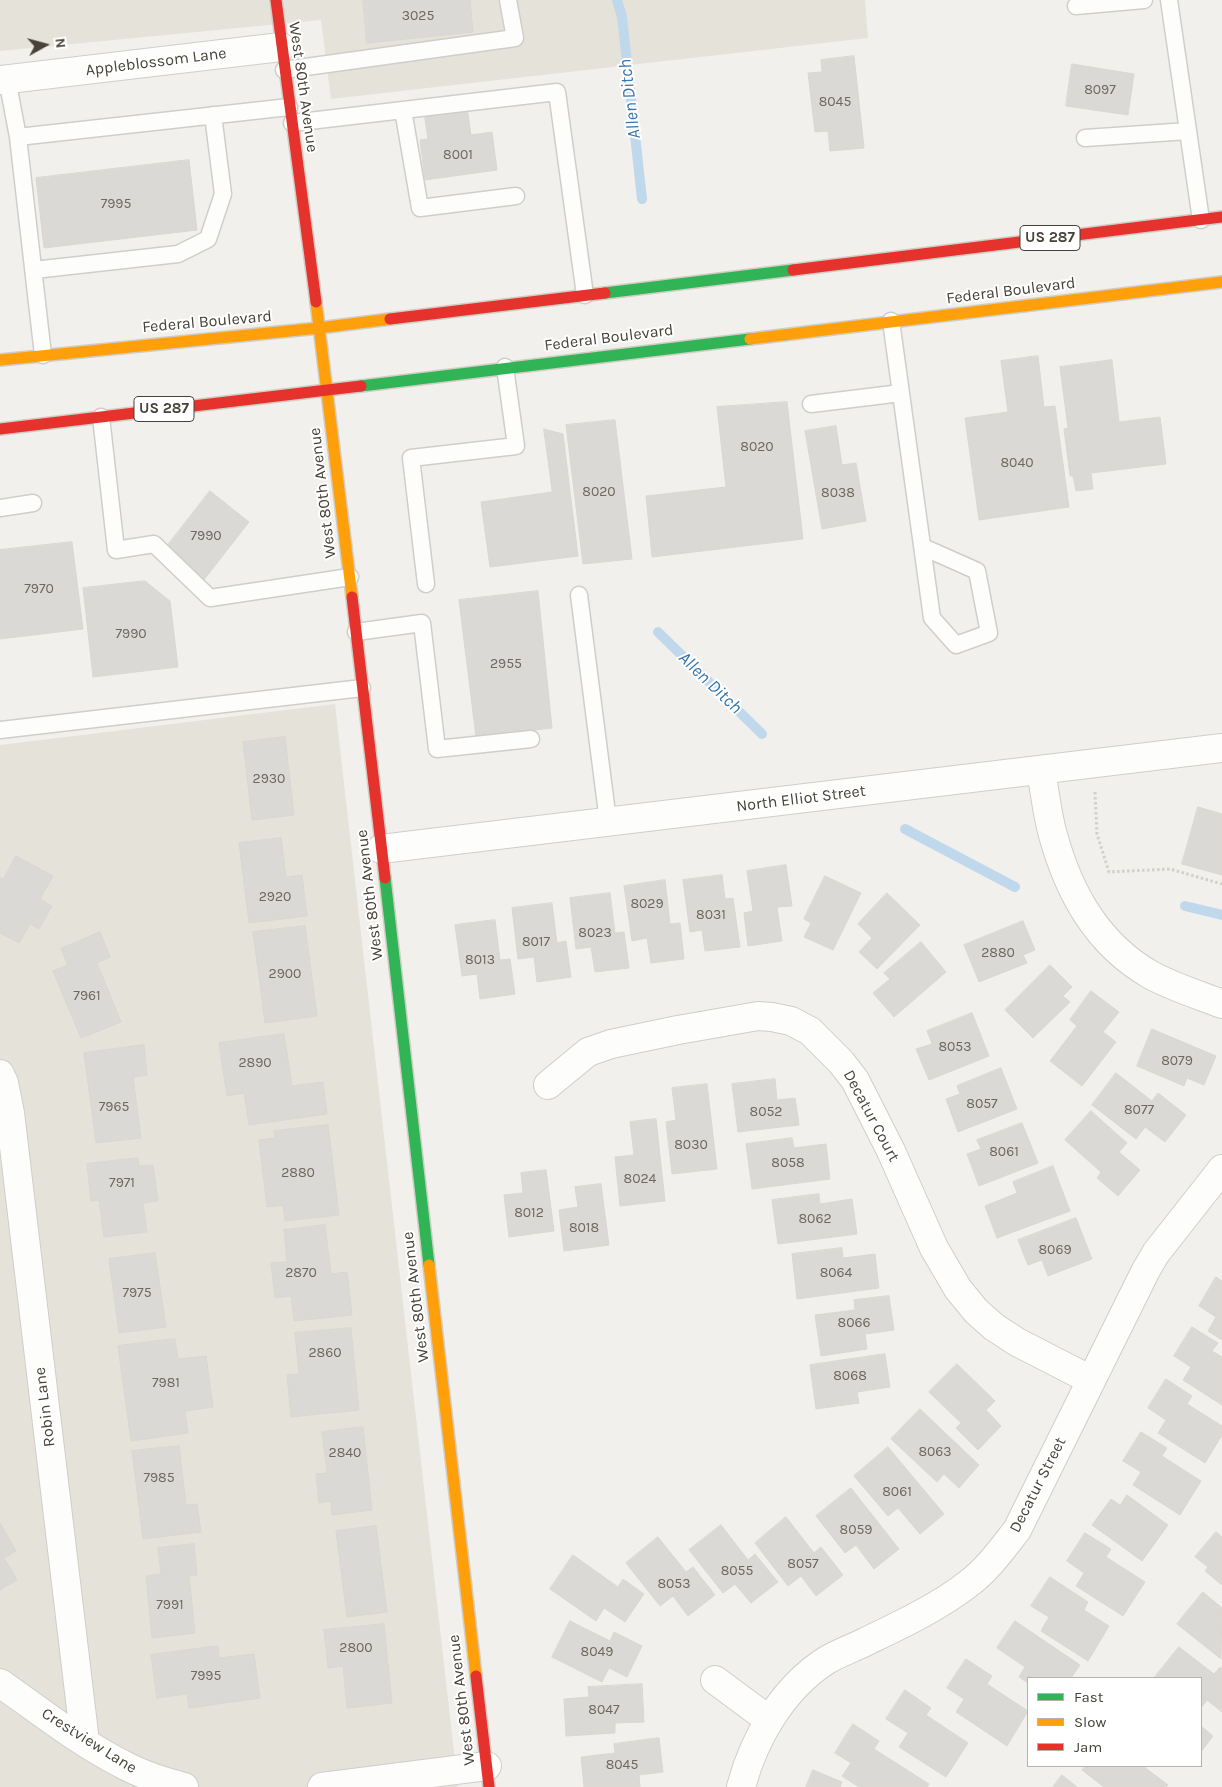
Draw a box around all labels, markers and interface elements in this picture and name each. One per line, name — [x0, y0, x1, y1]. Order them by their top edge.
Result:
house number: 3025 — [402, 8, 434, 24]
north arrow — [20, 20, 70, 70]
street label: West 80th Avenue — [284, 20, 322, 154]
text: N — [51, 37, 69, 49]
street label: Appleblossom Lane — [84, 44, 228, 80]
water label: Allen Ditch — [614, 58, 646, 140]
house number: 8097 — [1084, 82, 1116, 98]
house number: 8045 — [819, 94, 851, 110]
house number: 8001 — [443, 147, 473, 163]
house number: 7995 — [101, 196, 131, 212]
road number: US 287 — [1020, 226, 1080, 250]
street label: Federal Boulevard — [945, 274, 1077, 308]
street label: Federal Boulevard — [141, 307, 273, 337]
street label: Federal Boulevard — [543, 321, 675, 355]
road number: US 287 — [134, 396, 194, 422]
street label: West 80th Avenue — [305, 426, 341, 560]
house number: 8020 — [740, 439, 774, 455]
house number: 8040 — [1000, 455, 1034, 471]
house number: 8020 — [582, 484, 616, 500]
house number: 8038 — [821, 485, 855, 501]
house number: 7990 — [190, 528, 222, 544]
house number: 7970 — [24, 581, 54, 597]
house number: 7990 — [115, 626, 147, 642]
water label: Allen Ditch — [674, 647, 746, 719]
house number: 2955 — [490, 656, 522, 672]
house number: 2930 — [253, 771, 285, 787]
street label: North Elliot Street — [735, 782, 867, 816]
street label: West 80th Avenue — [352, 828, 388, 962]
house number: 2920 — [259, 889, 291, 905]
house number: 8029 — [630, 896, 664, 912]
house number: 8031 — [696, 907, 726, 923]
house number: 8023 — [578, 925, 612, 941]
house number: 8017 — [522, 934, 550, 950]
house number: 2880 — [981, 945, 1015, 961]
house number: 8013 — [465, 952, 495, 968]
house number: 2900 — [269, 966, 301, 982]
house number: 7961 — [73, 988, 101, 1004]
house number: 8053 — [938, 1039, 972, 1055]
house number: 8079 — [1161, 1053, 1193, 1069]
house number: 2890 — [238, 1055, 272, 1071]
street label: Decatur Court — [839, 1067, 903, 1165]
house number: 8057 — [966, 1096, 998, 1112]
house number: 7965 — [99, 1099, 129, 1115]
house number: 8077 — [1124, 1102, 1154, 1118]
house number: 8052 — [750, 1104, 782, 1120]
house number: 8030 — [674, 1137, 708, 1153]
house number: 8061 — [989, 1144, 1019, 1160]
house number: 8058 — [771, 1155, 805, 1171]
house number: 2880 — [281, 1165, 315, 1181]
house number: 8024 — [624, 1171, 656, 1187]
house number: 7971 — [109, 1175, 135, 1191]
house number: 8012 — [514, 1205, 544, 1221]
house number: 8062 — [798, 1211, 832, 1227]
house number: 8018 — [569, 1220, 599, 1236]
street label: West 80th Avenue — [398, 1230, 434, 1364]
house number: 8069 — [1038, 1242, 1072, 1258]
house number: 2870 — [285, 1265, 317, 1281]
house number: 8064 — [820, 1265, 852, 1281]
house number: 7975 — [122, 1285, 152, 1301]
house number: 8066 — [838, 1315, 870, 1331]
house number: 2860 — [308, 1345, 342, 1361]
street label: Robin Lane — [31, 1366, 59, 1448]
house number: 8068 — [833, 1368, 867, 1384]
house number: 7981 — [152, 1375, 180, 1391]
street label: Decatur Street — [1006, 1434, 1070, 1536]
house number: 8063 — [918, 1444, 952, 1460]
house number: 2840 — [329, 1445, 361, 1461]
house number: 7985 — [143, 1470, 175, 1486]
house number: 8061 — [882, 1484, 912, 1500]
house number: 8059 — [840, 1522, 872, 1538]
house number: 8057 — [787, 1556, 819, 1572]
house number: 8055 — [721, 1563, 753, 1579]
house number: 8053 — [657, 1576, 691, 1592]
house number: 7991 — [156, 1597, 184, 1613]
street label: West 80th Avenue — [444, 1633, 480, 1767]
house number: 2800 — [339, 1640, 373, 1656]
house number: 8049 — [581, 1644, 613, 1660]
house number: 7995 — [191, 1668, 221, 1684]
legend — [1027, 1677, 1202, 1767]
text: Fast — [1074, 1688, 1103, 1706]
house number: 8047 — [588, 1702, 620, 1718]
street label: Crestview Lane — [38, 1704, 140, 1778]
text: Slow — [1074, 1713, 1106, 1731]
text: Jam — [1074, 1738, 1102, 1756]
house number: 8045 — [606, 1757, 638, 1773]

